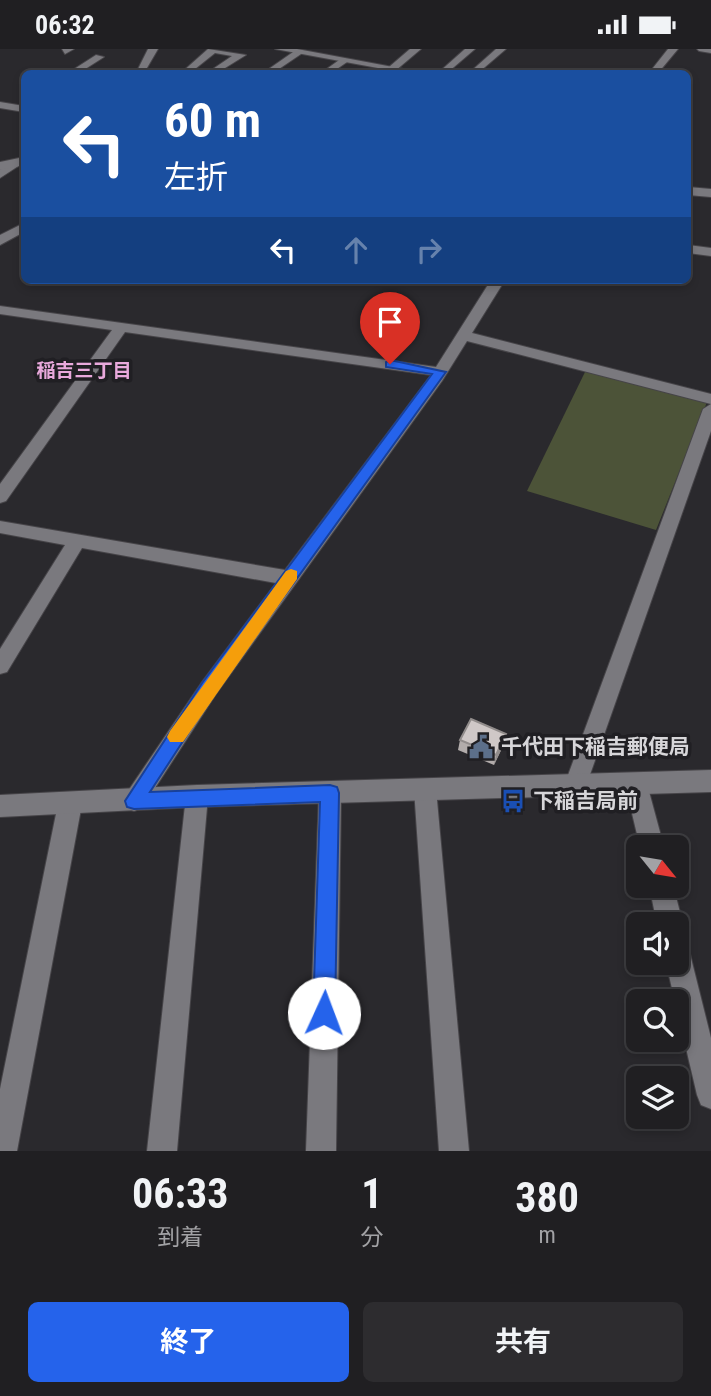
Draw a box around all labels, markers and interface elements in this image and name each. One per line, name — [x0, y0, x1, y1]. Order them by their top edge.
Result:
text: 06:32 — [35, 10, 95, 40]
text: 60 m — [164, 92, 261, 149]
icon: left — [49, 98, 140, 189]
text: 左折 — [164, 158, 228, 196]
icon: left — [264, 231, 302, 269]
icon: ahead — [337, 231, 375, 269]
icon: right — [410, 231, 448, 269]
pin — [360, 292, 420, 364]
icon: arrive — [371, 303, 409, 341]
district label: 稲吉三丁目 — [36, 359, 132, 382]
public building icon: 千代田下稲吉郵便局 — [467, 733, 495, 761]
place label: 千代田下稲吉郵便局 — [501, 735, 690, 759]
bus stop icon: 下稲吉局前 — [499, 787, 527, 815]
place label: 下稲吉局前 — [533, 789, 638, 813]
north arrow — [626, 835, 690, 898]
map controls — [626, 835, 689, 1129]
button: sound — [626, 912, 689, 975]
position arrow — [287, 976, 361, 1050]
button: search — [626, 989, 689, 1052]
button: layers — [626, 1066, 689, 1129]
text: 06:33 — [132, 1169, 228, 1218]
text: 1 — [361, 1169, 382, 1218]
text: 380 — [515, 1173, 579, 1222]
text: m — [538, 1222, 556, 1249]
text: 到着 — [157, 1224, 203, 1251]
text: 分 — [360, 1224, 383, 1251]
button: 終了 — [28, 1302, 349, 1382]
button: 共有 — [363, 1302, 683, 1382]

